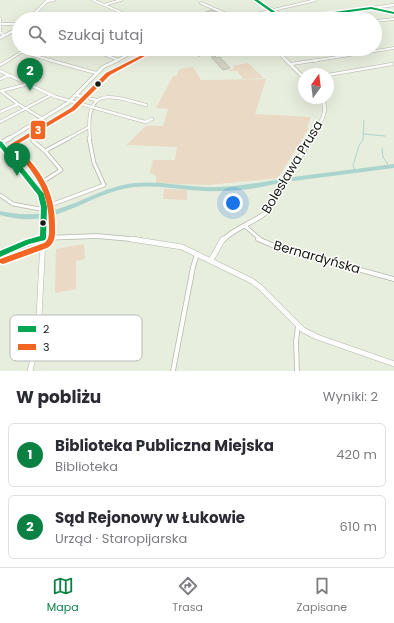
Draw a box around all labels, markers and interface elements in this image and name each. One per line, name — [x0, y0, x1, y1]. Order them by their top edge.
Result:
search box — [12, 12, 382, 56]
icon: search — [26, 23, 48, 45]
text: Szukaj tutaj — [58, 24, 143, 45]
pin: 2 — [17, 58, 43, 91]
north arrow — [298, 68, 334, 104]
unlabelled marker — [93, 79, 103, 89]
street label: Bolesława Prusa — [257, 117, 327, 217]
line badge: 3 — [30, 120, 46, 140]
text: 3 — [35, 122, 42, 138]
pin: 1 — [4, 143, 30, 176]
your location — [223, 193, 243, 213]
unlabelled marker — [38, 218, 48, 228]
street label: Bernardyńska — [271, 236, 363, 278]
legend — [10, 315, 142, 361]
text: 2 — [43, 321, 49, 337]
text: 3 — [43, 339, 49, 355]
text: W pobliżu — [16, 385, 101, 409]
text: Wyniki: 2 — [323, 387, 378, 406]
text: Biblioteka Publiczna Miejska — [55, 435, 274, 456]
text: 1 — [28, 445, 32, 464]
text: 420 m — [336, 445, 377, 464]
text: Biblioteka — [55, 457, 118, 476]
text: Sąd Rejonowy w Łukowie — [55, 507, 245, 528]
text: 2 — [26, 517, 34, 536]
text: 610 m — [340, 517, 377, 536]
text: Urząd · Staropijarska — [55, 529, 187, 548]
tab: Mapa — [47, 575, 79, 616]
tab: Trasa — [172, 575, 203, 616]
tab: Zapisane — [297, 575, 347, 616]

